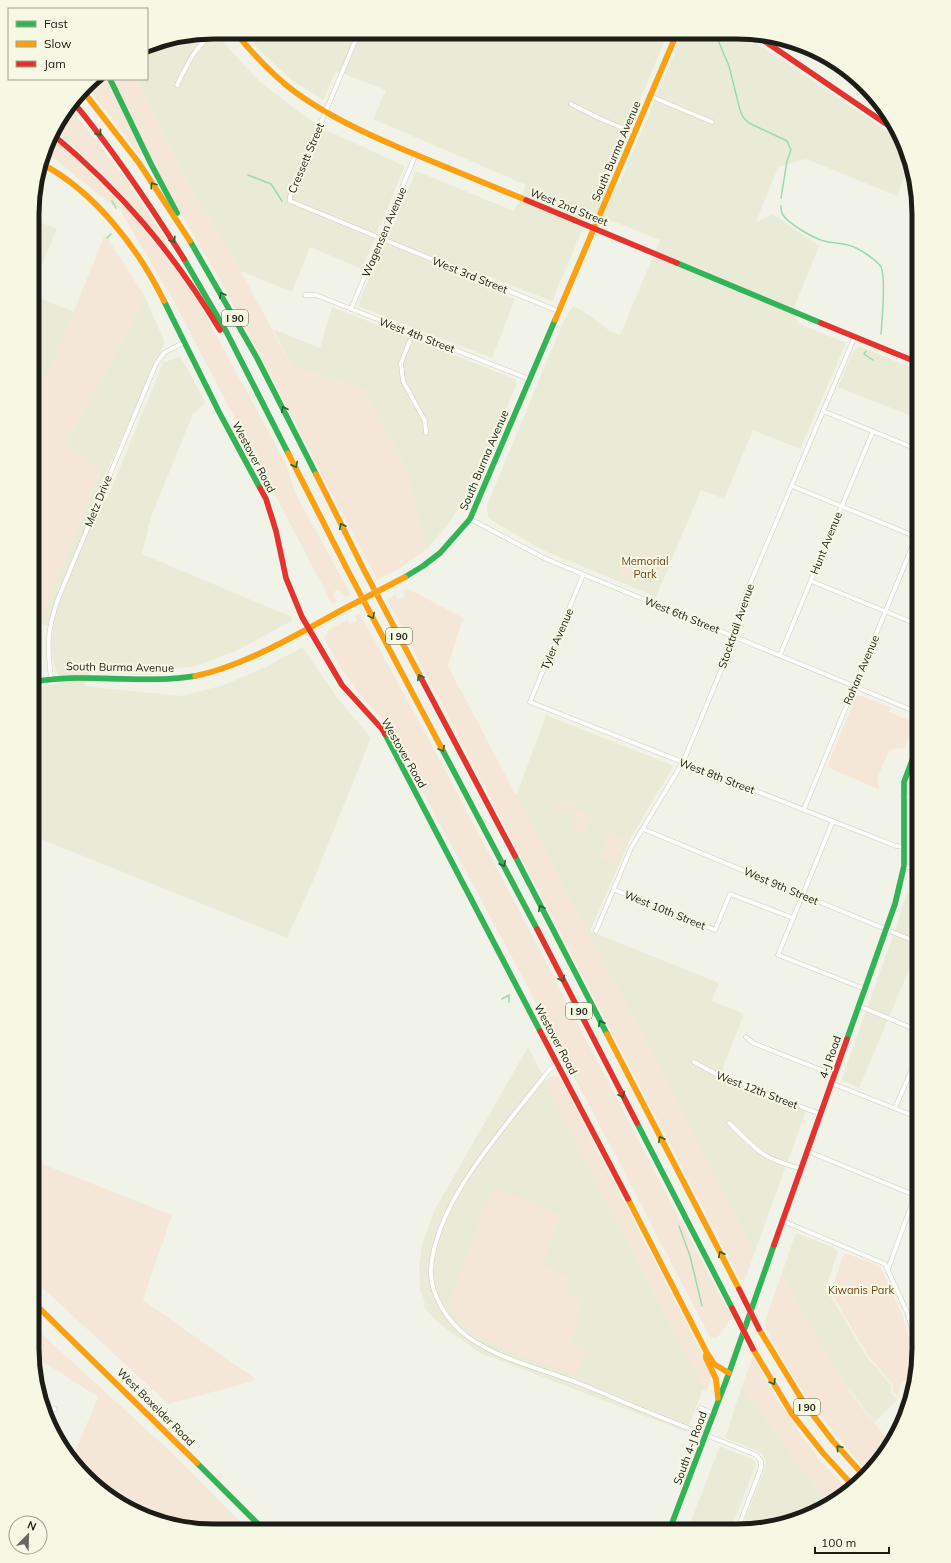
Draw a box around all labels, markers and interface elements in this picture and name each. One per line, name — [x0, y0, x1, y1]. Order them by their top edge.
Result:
legend — [8, 8, 148, 80]
text: Fast — [44, 16, 68, 31]
text: Slow — [44, 36, 72, 51]
text: Jam — [44, 56, 66, 71]
street label: South Burma Avenue — [588, 99, 644, 203]
street label: Cressett Street — [285, 121, 327, 195]
one-way arrow — [94, 129, 101, 136]
one-way arrow — [151, 182, 158, 189]
street label: Wagensen Avenue — [359, 185, 409, 279]
street label: West 2nd Street — [528, 185, 610, 229]
one-way arrow — [168, 236, 175, 243]
street label: West 3rd Street — [430, 254, 510, 297]
one-way arrow — [219, 292, 227, 299]
road number: I 90 — [222, 310, 248, 326]
street label: West 4th Street — [377, 314, 457, 356]
one-way arrow — [281, 406, 289, 414]
street label: South Burma Avenue — [456, 408, 512, 512]
street label: Westover Road — [229, 419, 279, 495]
one-way arrow — [290, 461, 297, 468]
street label: Metz Drive — [81, 473, 115, 529]
street label: Hunt Avenue — [807, 510, 845, 576]
one-way arrow — [339, 522, 347, 530]
park label: Memorial Park — [621, 554, 669, 581]
street label: Stocktrail Avenue — [715, 582, 757, 670]
street label: West 6th Street — [642, 594, 722, 637]
street label: Tyler Avenue — [538, 606, 576, 672]
one-way arrow — [367, 612, 375, 619]
road number: I 90 — [386, 628, 412, 644]
street label: Rohan Avenue — [840, 633, 882, 707]
street label: South Burma Avenue — [66, 659, 174, 675]
one-way arrow — [417, 674, 425, 681]
street label: Westover Road — [378, 715, 430, 791]
one-way arrow — [437, 745, 445, 752]
street label: West 8th Street — [677, 755, 757, 797]
one-way arrow — [499, 859, 506, 867]
street label: West 9th Street — [741, 864, 821, 908]
street label: West 10th Street — [622, 887, 708, 933]
one-way arrow — [539, 904, 546, 912]
one-way arrow — [558, 975, 565, 983]
street label: Westover Road — [531, 1001, 581, 1077]
road number: I 90 — [566, 1003, 592, 1019]
one-way arrow — [598, 1020, 606, 1027]
street label: 4-J Road — [816, 1034, 844, 1080]
street label: West 12th Street — [714, 1068, 800, 1112]
one-way arrow — [617, 1091, 625, 1098]
one-way arrow — [658, 1135, 666, 1143]
one-way arrow — [718, 1251, 725, 1258]
park label: Kiwanis Park — [828, 1283, 894, 1297]
street label: West Boxelder Road — [114, 1365, 198, 1449]
one-way arrow — [769, 1378, 776, 1385]
road number: I 90 — [794, 1399, 820, 1415]
street label: South 4-J Road — [670, 1409, 710, 1487]
one-way arrow — [836, 1445, 843, 1452]
north arrow — [8, 1515, 48, 1555]
text: N — [25, 1518, 38, 1534]
scale bar — [815, 1529, 889, 1555]
text: 100 m — [821, 1535, 856, 1550]

